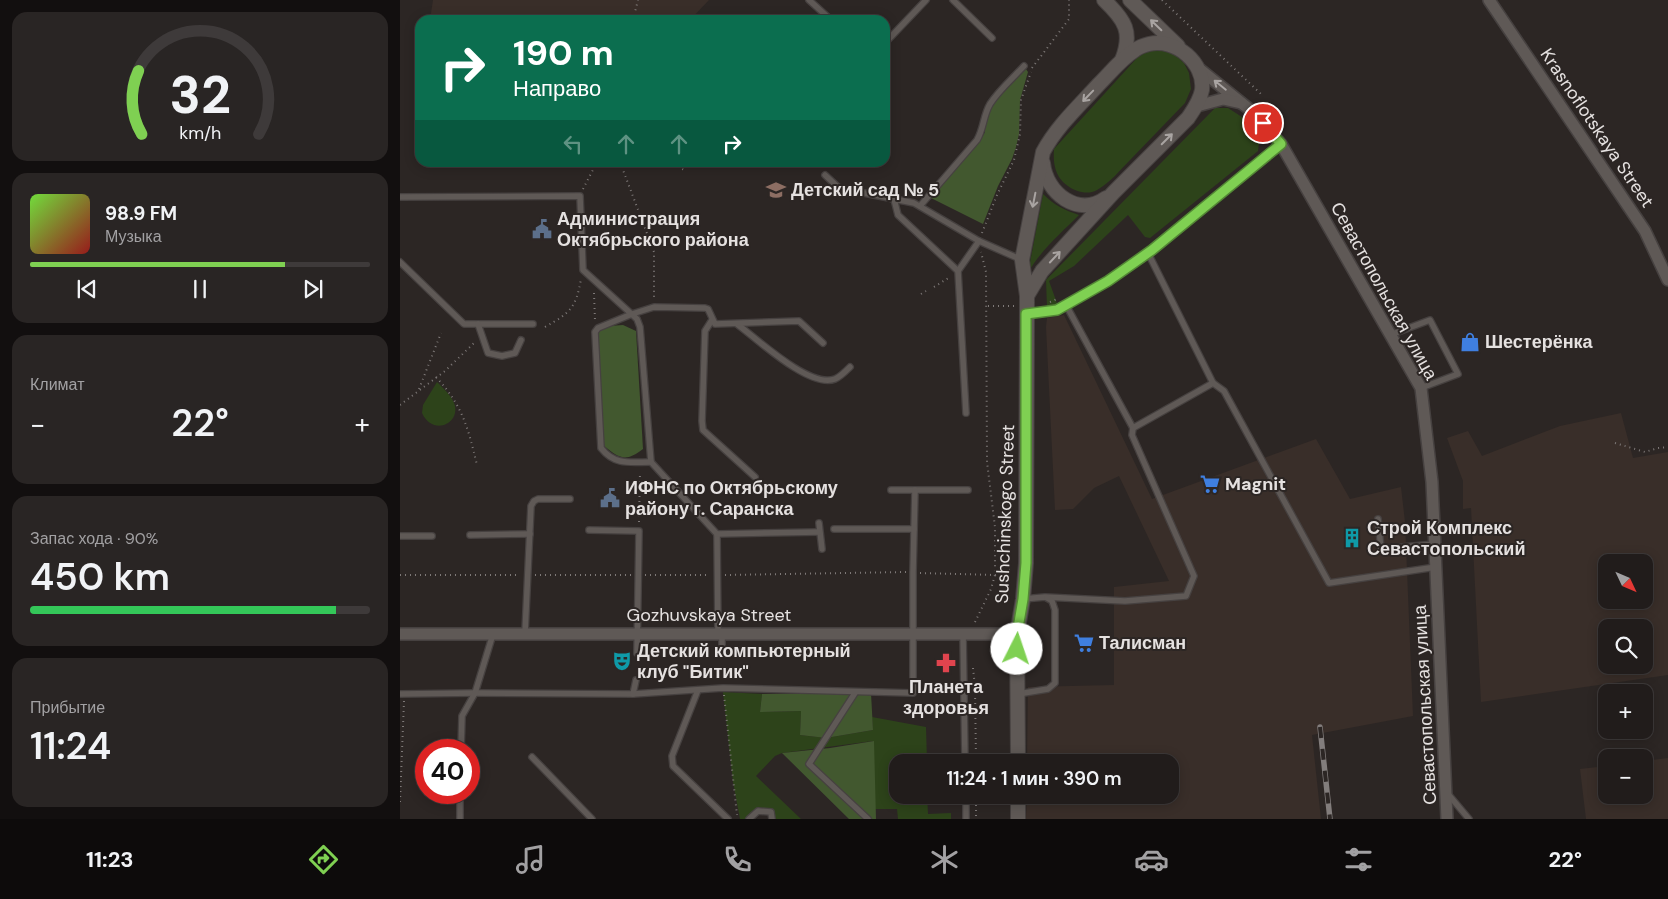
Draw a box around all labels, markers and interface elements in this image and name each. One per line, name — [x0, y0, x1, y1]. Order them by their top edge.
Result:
one-way arrow — [1150, 19, 1162, 31]
text: 190 m — [513, 30, 614, 76]
icon: right — [430, 35, 495, 100]
street label: Krasnoflotskaya Street — [1535, 44, 1659, 212]
text: 32 — [169, 61, 231, 129]
text: Направо — [513, 74, 601, 103]
one-way arrow — [1214, 80, 1227, 91]
one-way arrow — [1082, 90, 1094, 102]
pin — [1242, 102, 1284, 144]
icon: arrive — [1249, 109, 1277, 137]
text: km/h — [179, 121, 221, 145]
icon: left — [559, 130, 587, 158]
icon: ahead — [612, 130, 640, 158]
icon: ahead — [665, 130, 693, 158]
icon: right — [718, 130, 746, 158]
one-way arrow — [1161, 133, 1173, 145]
place label: Детский сад № 5 — [791, 178, 939, 202]
school or university icon: Детский сад № 5 — [765, 179, 787, 201]
one-way arrow — [1028, 192, 1038, 208]
street label: Севастопольская улица — [1325, 198, 1443, 385]
text: 98.9 FM — [105, 201, 177, 226]
place label: Администрация Октябрьского района — [557, 207, 750, 252]
public building icon: Администрация Октябрьского района — [531, 218, 553, 240]
text: Музыка — [105, 226, 162, 247]
one-way arrow — [1049, 250, 1061, 263]
icon: previous — [73, 275, 101, 303]
icon: pause — [186, 275, 214, 303]
icon: next — [299, 275, 327, 303]
place label: Шестерёнка — [1485, 330, 1594, 354]
shop icon: Шестерёнка — [1459, 331, 1481, 353]
text: Климат — [30, 374, 84, 395]
text: 22° — [171, 398, 229, 448]
text: − — [30, 406, 45, 443]
text: + — [355, 406, 370, 443]
street label: Sushchinskogo Street — [990, 424, 1020, 604]
place label: Magnit — [1225, 472, 1286, 496]
supermarket icon: Magnit — [1199, 473, 1221, 495]
place label: ИФНС по Октябрьскому району г. Саранска — [625, 476, 838, 521]
public building icon: ИФНС по Октябрьскому району г. Саранска — [599, 487, 621, 509]
place label: Строй Комплекс Севастопольский — [1367, 516, 1526, 561]
building icon: Строй Комплекс Севастопольский — [1341, 527, 1363, 549]
text: Запас хода · 90% — [30, 528, 158, 549]
text: 450 km — [30, 552, 170, 602]
north arrow — [1598, 554, 1652, 609]
map controls — [1598, 554, 1653, 804]
street label: Gozhuvskaya Street — [627, 603, 791, 627]
street label: Севастопольская улица — [1408, 604, 1442, 805]
button: search — [1598, 619, 1653, 674]
position arrow — [990, 622, 1042, 674]
place label: Талисман — [1099, 631, 1186, 655]
supermarket icon: Талисман — [1073, 632, 1095, 654]
place label: Детский компьютерный клуб "Битик" — [637, 639, 851, 684]
theatre icon: Детский компьютерный клуб "Битик" — [611, 650, 633, 672]
pharmacy icon: Планета здоровья — [935, 652, 957, 674]
place label: Планета здоровья — [903, 675, 989, 720]
button: + — [1598, 684, 1653, 739]
text: Прибытие — [30, 697, 105, 718]
text: 11:24 — [30, 721, 111, 771]
speed limit sign: 40 — [415, 739, 480, 804]
button: − — [1598, 749, 1653, 804]
text: 11:24 · 1 мин · 390 m — [946, 766, 1122, 791]
icon: directions — [306, 842, 341, 877]
icon: music — [513, 842, 548, 877]
icon: phone — [720, 842, 755, 877]
icon: climate — [927, 842, 962, 877]
icon: car — [1134, 842, 1169, 877]
icon: filters — [1341, 842, 1376, 877]
text: 11:23 — [86, 845, 134, 874]
text: 22° — [1549, 845, 1582, 874]

